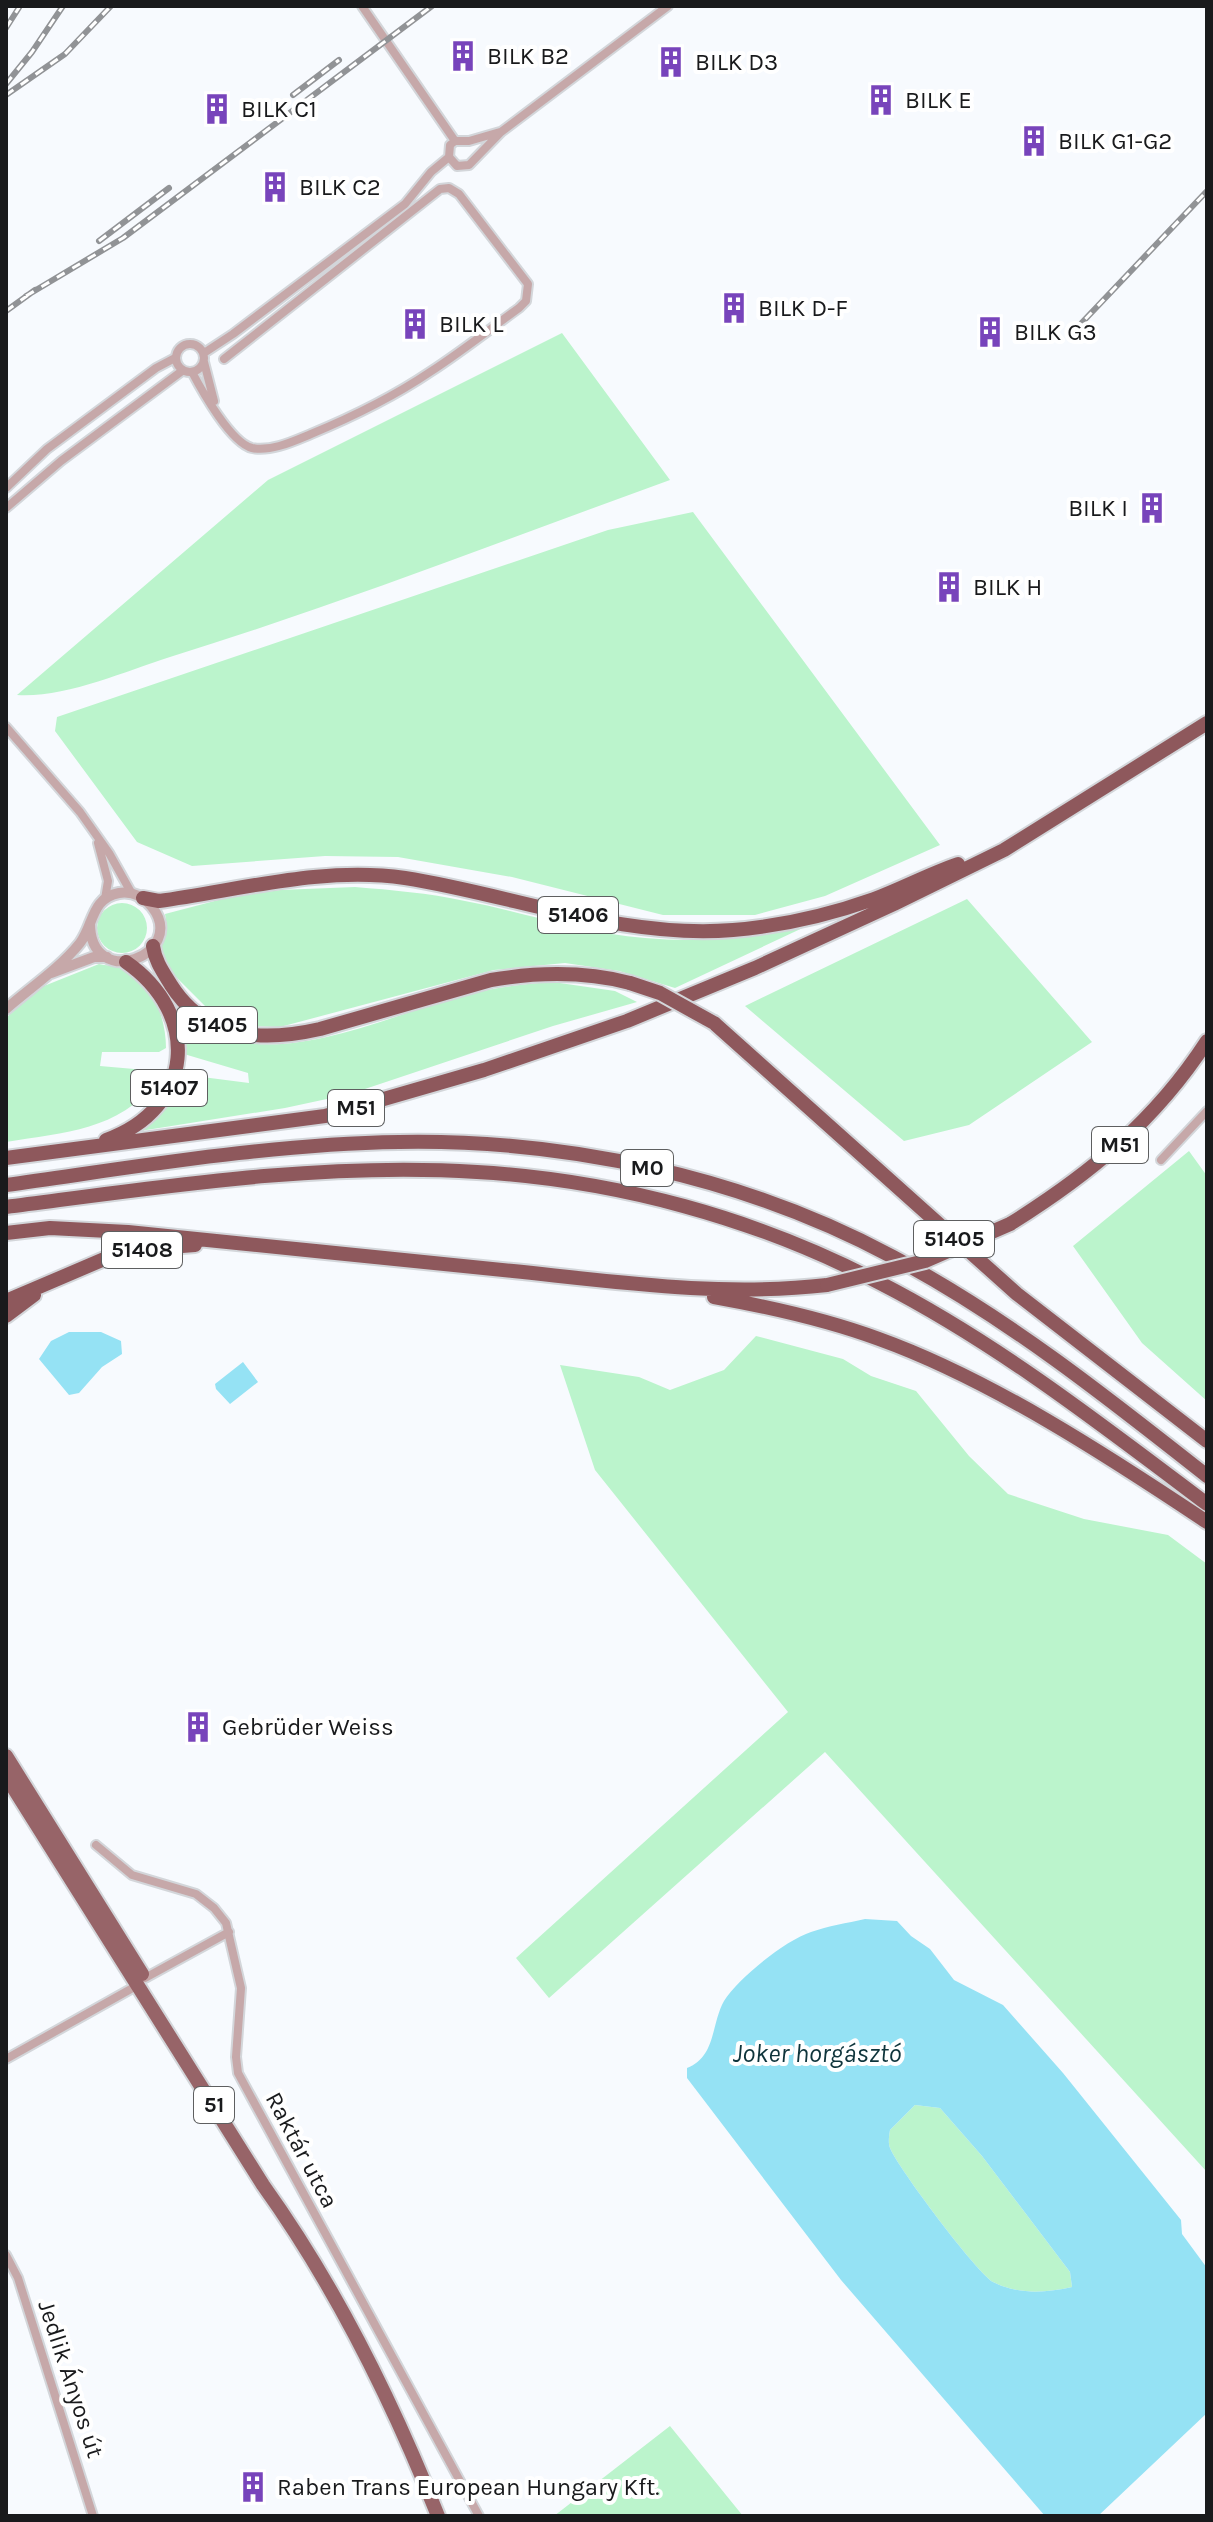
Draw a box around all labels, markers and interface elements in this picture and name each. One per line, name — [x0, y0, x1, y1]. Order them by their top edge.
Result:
building icon: BILK B2 — [446, 39, 480, 73]
place label: BILK B2 — [487, 42, 569, 70]
building icon: BILK D3 — [654, 45, 688, 79]
place label: BILK D3 — [695, 48, 778, 76]
building icon: BILK E — [864, 83, 898, 117]
place label: BILK E — [905, 86, 972, 114]
building icon: BILK C1 — [200, 92, 234, 126]
place label: BILK C1 — [241, 95, 317, 123]
building icon: BILK G1-G2 — [1017, 124, 1051, 158]
place label: BILK G1-G2 — [1058, 127, 1172, 155]
building icon: BILK C2 — [258, 170, 292, 204]
place label: BILK C2 — [299, 173, 381, 201]
building icon: BILK D-F — [717, 291, 751, 325]
place label: BILK D-F — [758, 294, 848, 322]
building icon: BILK L — [398, 307, 432, 341]
place label: BILK L — [439, 310, 504, 338]
building icon: BILK G3 — [973, 315, 1007, 349]
place label: BILK G3 — [1014, 318, 1097, 346]
building icon: BILK I — [1135, 491, 1169, 525]
place label: BILK I — [1068, 494, 1128, 522]
building icon: BILK H — [932, 570, 966, 604]
place label: BILK H — [973, 573, 1042, 601]
road number: 51406 — [538, 897, 618, 933]
road number: 51405 — [177, 1007, 257, 1043]
road number: 51407 — [131, 1070, 207, 1106]
road number: M51 — [328, 1090, 384, 1126]
road number: M51 — [1092, 1127, 1148, 1163]
road number: M0 — [621, 1150, 673, 1186]
road number: 51405 — [914, 1221, 994, 1257]
road number: 51408 — [102, 1232, 182, 1268]
building icon: Gebrüder Weiss — [181, 1710, 215, 1744]
place label: Gebrüder Weiss — [222, 1713, 394, 1741]
water label: Joker horgásztó — [733, 2038, 902, 2069]
road number: 51 — [194, 2087, 234, 2123]
street label: Raktár utca — [260, 2087, 344, 2213]
street label: Jedlik Ányos út — [32, 2296, 111, 2461]
building icon: Raben Trans European Hungary Kft. — [236, 2470, 270, 2504]
place label: Raben Trans European Hungary Kft. — [277, 2473, 660, 2501]

